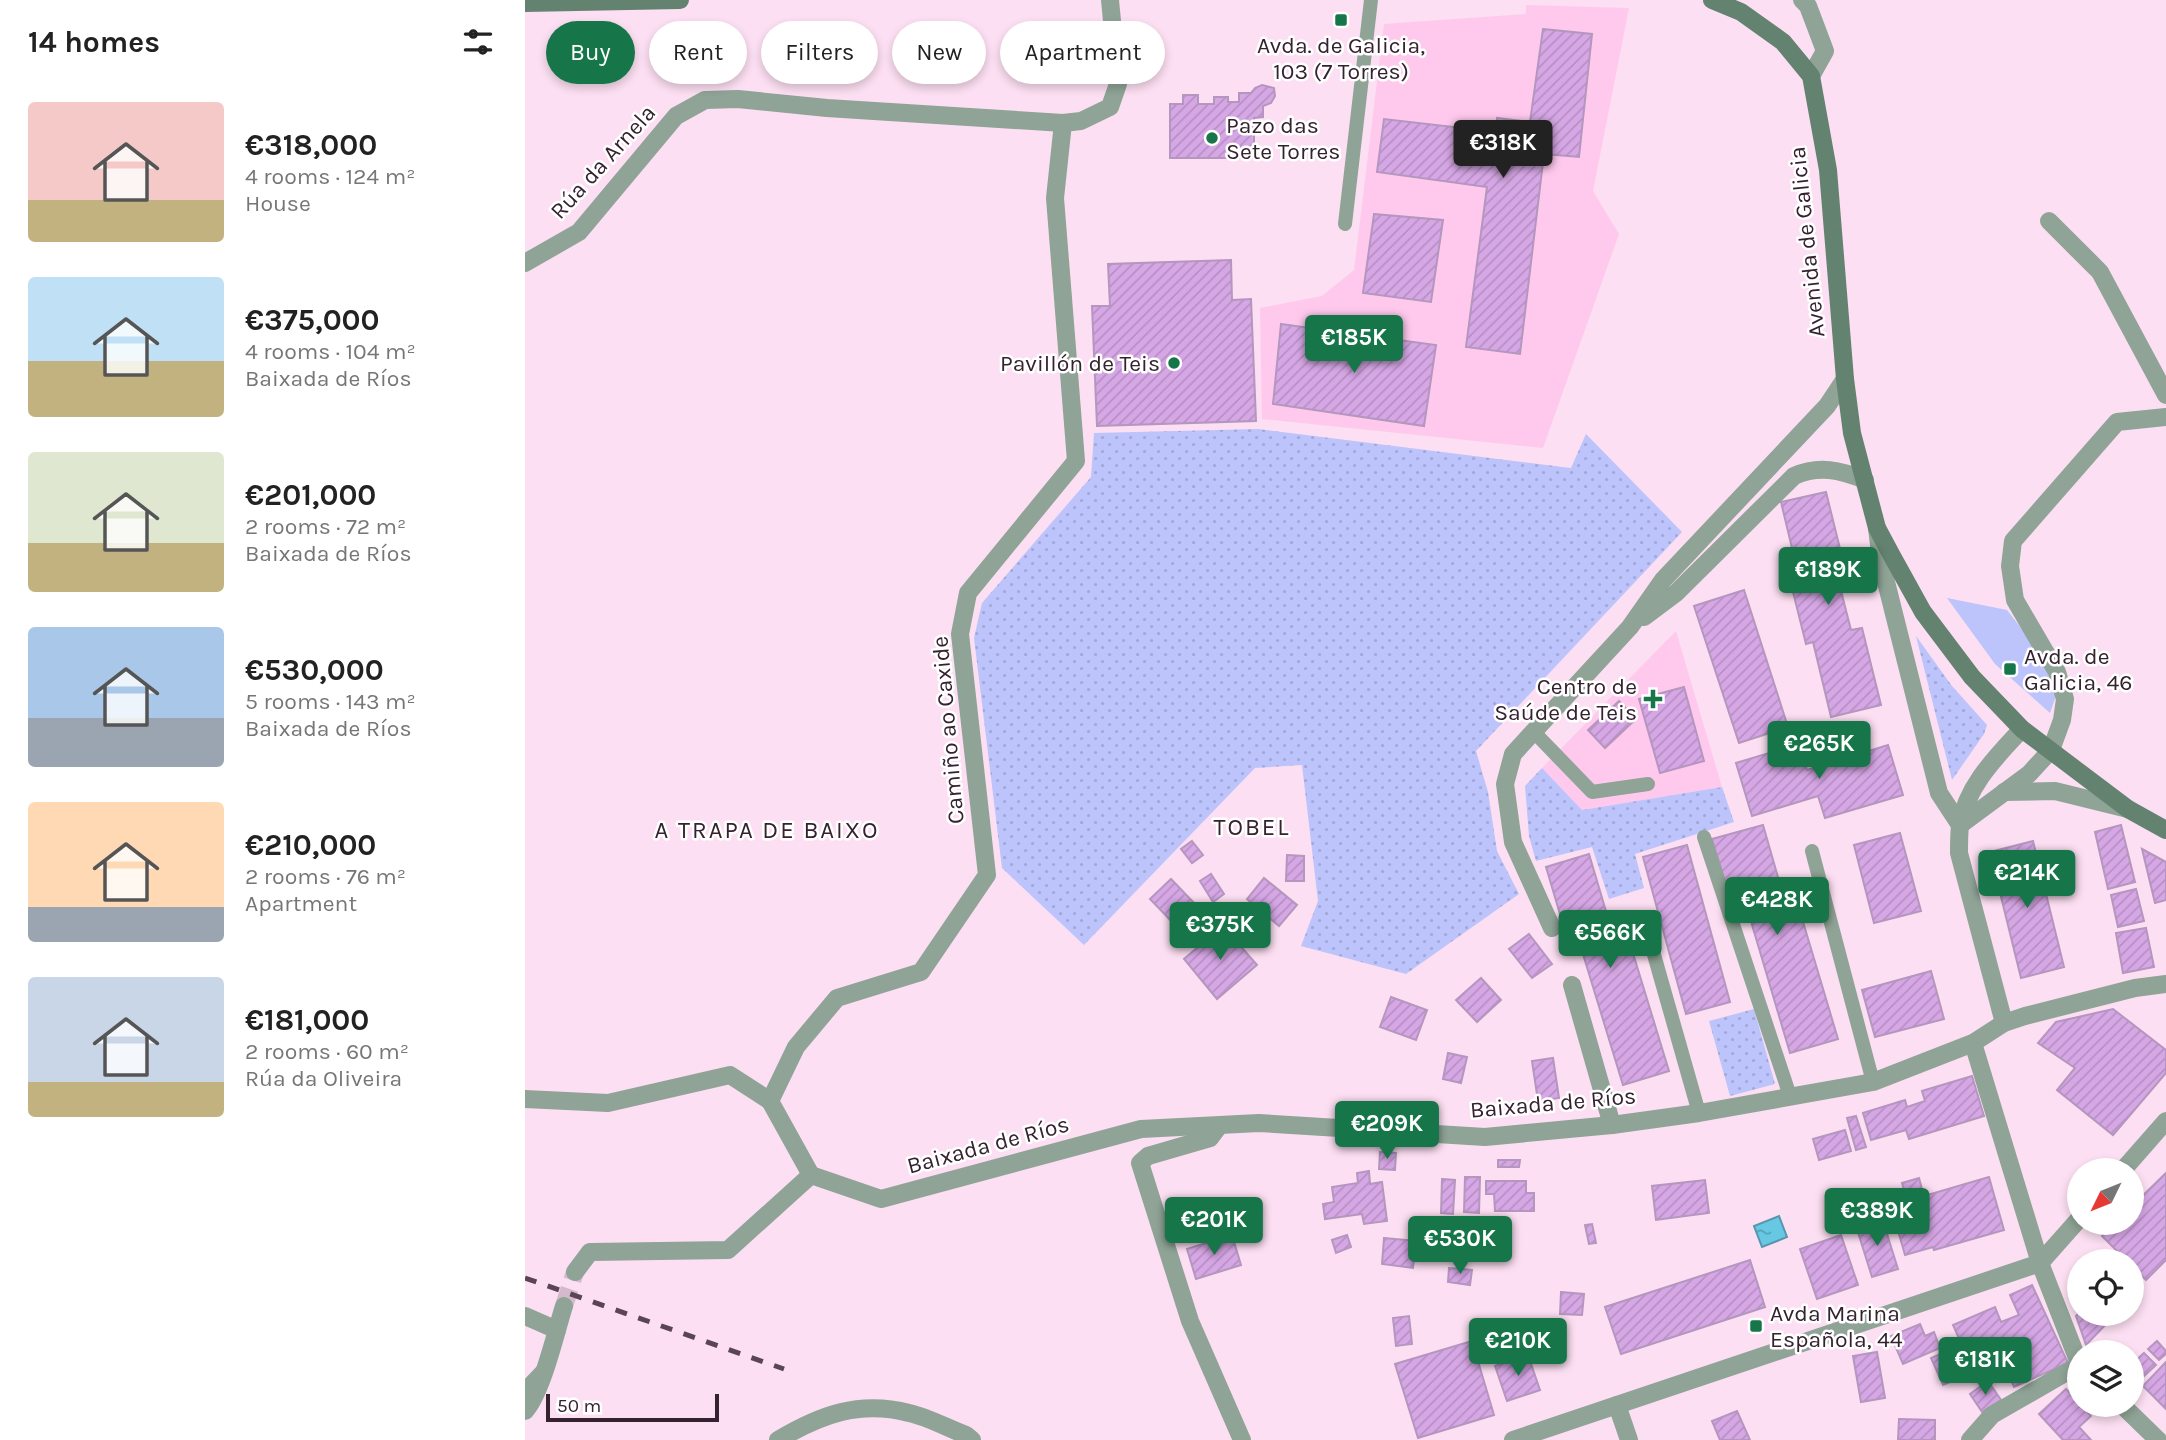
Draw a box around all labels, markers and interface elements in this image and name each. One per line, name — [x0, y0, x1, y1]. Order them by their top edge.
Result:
marker: Avda. de Galicia, 103 (7 Torres) — [1333, 12, 1349, 28]
chip: Buy — [546, 21, 635, 84]
chip: Rent — [649, 21, 747, 84]
chip: Filters — [761, 21, 878, 84]
chip: New — [892, 21, 986, 84]
chip: Apartment — [1000, 21, 1165, 84]
icon: filters — [459, 23, 497, 61]
text: 14 homes — [28, 24, 160, 60]
place label: Avda. de Galicia, 103 (7 Torres) — [1257, 32, 1425, 85]
street label: Rúa da Arnela — [545, 99, 661, 225]
place label: Pazo das Sete Torres — [1226, 112, 1340, 165]
pin: €318K — [1454, 120, 1552, 180]
text: €318,000 — [245, 127, 377, 163]
text: €318K — [1470, 129, 1537, 156]
icon: home — [84, 130, 168, 214]
marker: Pazo das Sete Torres — [1204, 130, 1220, 146]
street label: Avenida de Galicia — [1784, 145, 1830, 339]
text: 4 rooms · 124 m² — [245, 163, 415, 190]
text: House — [245, 190, 311, 217]
text: €375,000 — [245, 302, 380, 338]
icon: home — [84, 305, 168, 389]
pin: €185K — [1305, 316, 1403, 375]
text: €185K — [1321, 324, 1387, 351]
text: 4 rooms · 104 m² — [245, 338, 416, 365]
place label: Pavillón de Teis — [1000, 350, 1160, 377]
marker: Pavillón de Teis — [1166, 355, 1182, 371]
text: Baixada de Ríos — [245, 365, 411, 392]
text: €201,000 — [245, 477, 376, 513]
icon: home — [84, 480, 168, 564]
text: 2 rooms · 72 m² — [245, 513, 406, 540]
text: Baixada de Ríos — [245, 540, 411, 567]
pin: €189K — [1779, 548, 1877, 607]
text: €189K — [1795, 556, 1861, 583]
street label: Camiño ao Caxide — [926, 635, 970, 825]
place label: Avda. de Galicia, 46 — [2024, 643, 2132, 696]
text: €530,000 — [245, 652, 384, 688]
icon: home — [84, 655, 168, 739]
marker: Avda. de Galicia, 46 — [2002, 661, 2018, 677]
place label: Centro de Saúde de Teis — [1494, 673, 1637, 726]
text: 5 rooms · 143 m² — [245, 688, 416, 715]
marker: Centro de Saúde de Teis — [1643, 689, 1663, 709]
text: Baixada de Ríos — [245, 715, 411, 742]
pin: €265K — [1770, 722, 1868, 781]
text: €265K — [1784, 730, 1854, 757]
district label: TOBEL — [1213, 813, 1291, 841]
district label: A TRAPA DE BAIXO — [655, 816, 879, 844]
text: €210,000 — [245, 827, 376, 863]
icon: home — [84, 830, 168, 914]
pin: €214K — [1978, 850, 2076, 910]
text: €214K — [1994, 859, 2060, 886]
text: 2 rooms · 76 m² — [245, 863, 406, 890]
pin: €428K — [1728, 878, 1826, 937]
text: €428K — [1741, 886, 1813, 913]
text: Apartment — [245, 890, 357, 917]
pin: €375K — [1171, 902, 1269, 962]
text: €375K — [1186, 911, 1254, 938]
pin: €566K — [1561, 911, 1659, 970]
text: €566K — [1575, 919, 1645, 946]
text: €181,000 — [245, 1002, 369, 1038]
icon: home — [84, 1005, 168, 1089]
text: 2 rooms · 60 m² — [245, 1038, 409, 1065]
text: Rúa da Oliveira — [245, 1065, 402, 1092]
street label: Baixada de Ríos — [1469, 1082, 1637, 1124]
pin: €209K — [1338, 1102, 1436, 1161]
street label: Baixada de Ríos — [904, 1110, 1072, 1180]
text: €209K — [1351, 1110, 1423, 1137]
north arrow — [2067, 1158, 2144, 1236]
map controls — [2067, 1158, 2144, 1417]
pin: €389K — [1828, 1188, 1926, 1248]
text: €389K — [1841, 1197, 1913, 1224]
pin: €201K — [1165, 1198, 1263, 1257]
text: €201K — [1181, 1206, 1247, 1233]
pin: €530K — [1411, 1216, 1509, 1276]
text: €530K — [1424, 1225, 1496, 1252]
button: locate — [2067, 1249, 2144, 1326]
place label: Avda Marina Española, 44 — [1770, 1300, 1903, 1353]
pin: €210K — [1469, 1318, 1567, 1378]
marker: Avda Marina Española, 44 — [1748, 1318, 1764, 1334]
text: €210K — [1485, 1327, 1551, 1354]
pin: €181K — [1936, 1338, 2034, 1397]
button: layers — [2067, 1340, 2144, 1417]
text: €181K — [1955, 1346, 2015, 1373]
scale bar — [546, 1391, 719, 1423]
text: 50 m — [557, 1395, 601, 1417]

